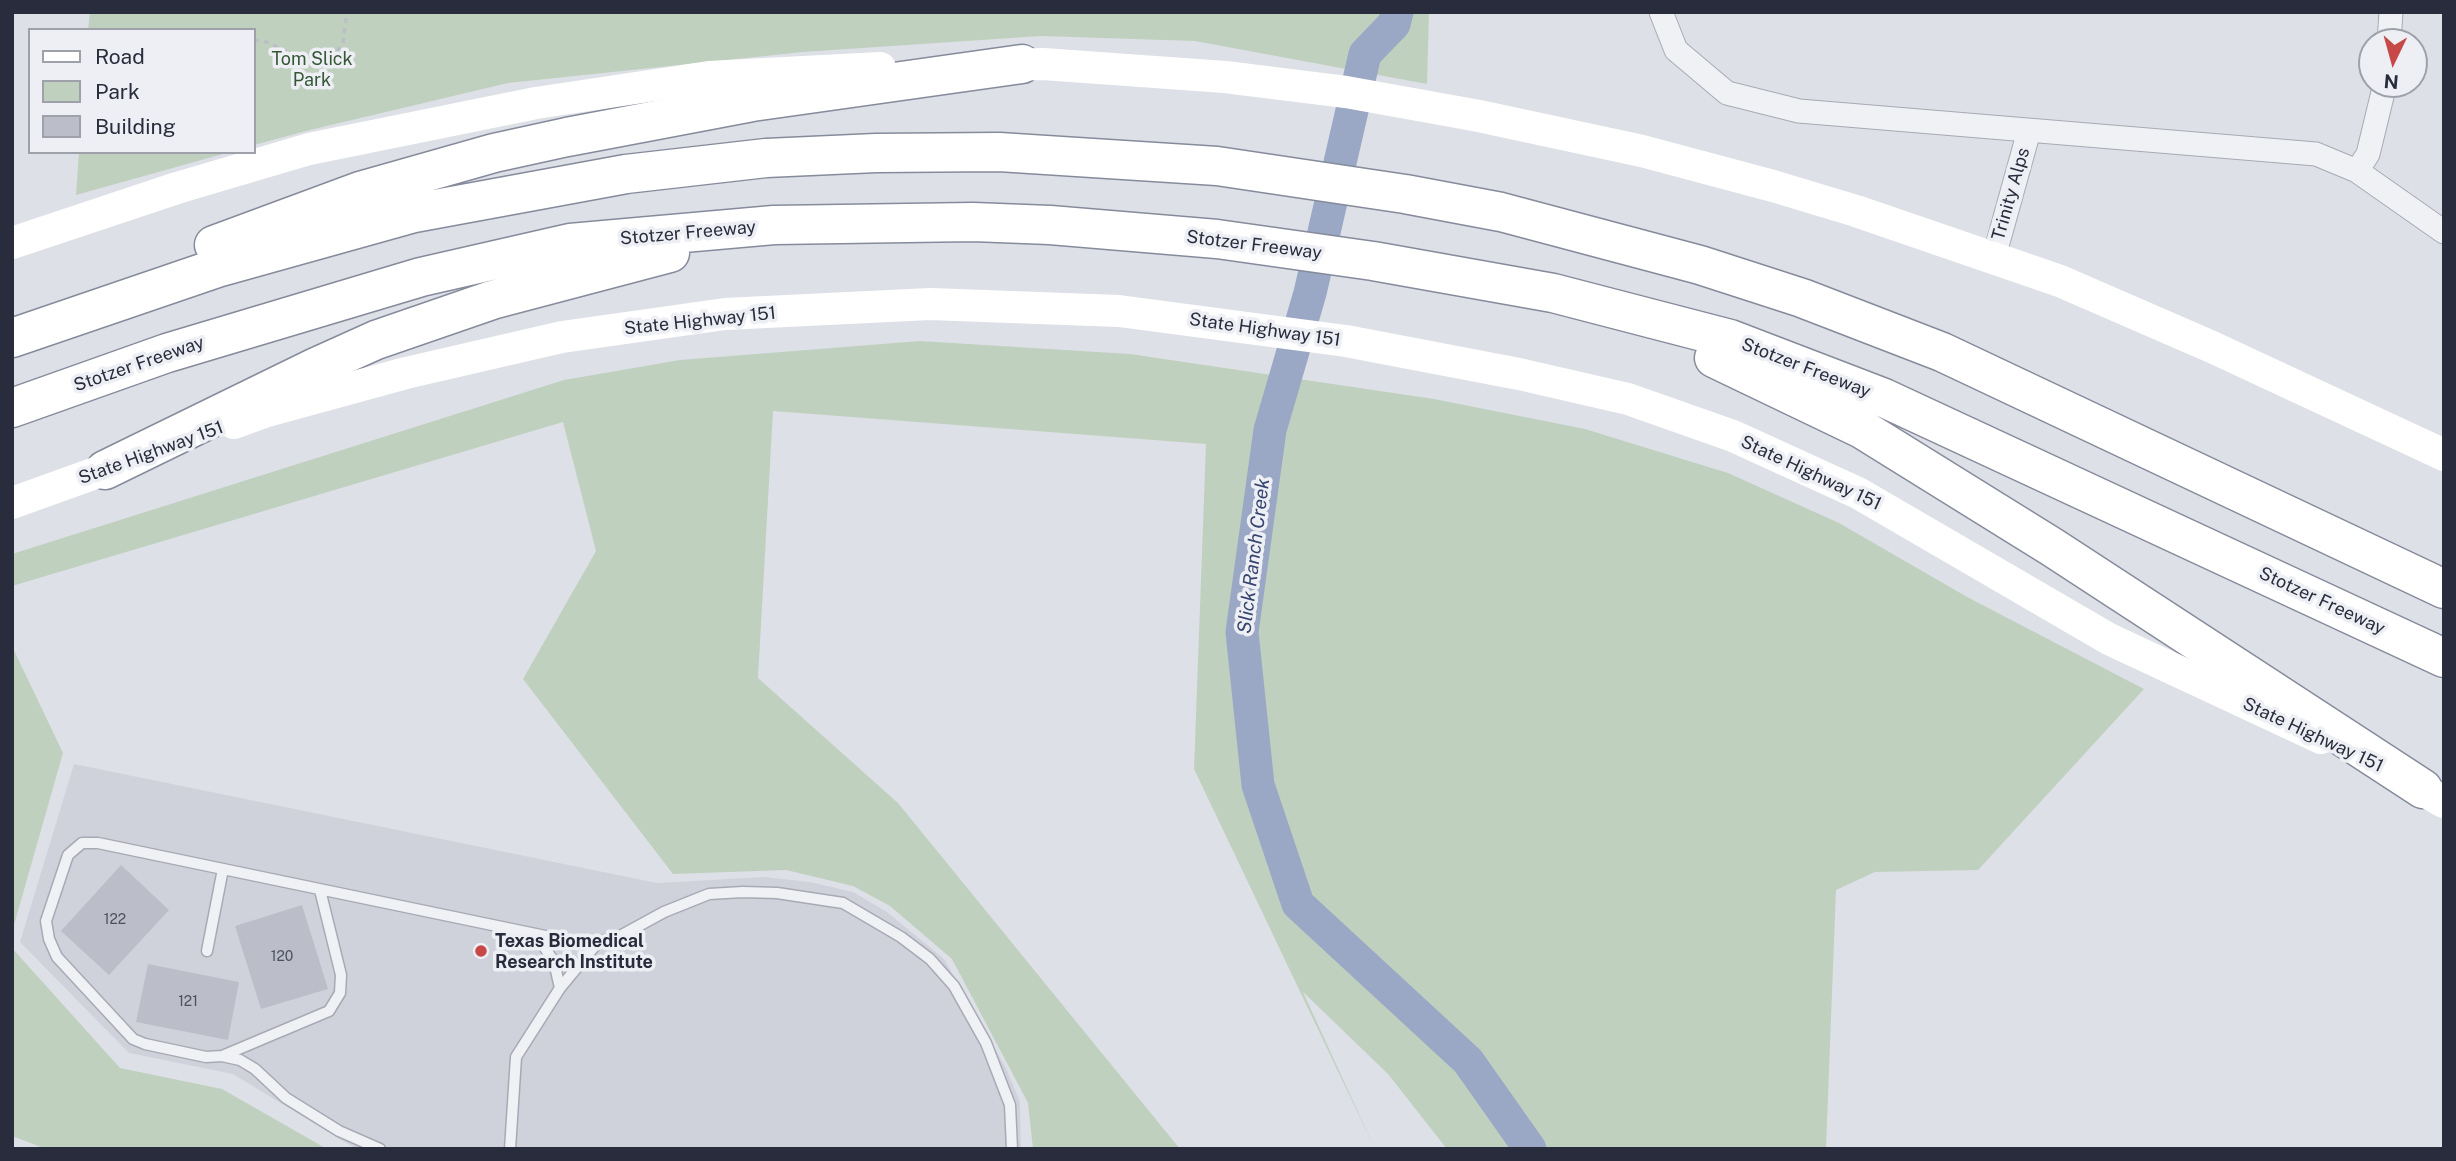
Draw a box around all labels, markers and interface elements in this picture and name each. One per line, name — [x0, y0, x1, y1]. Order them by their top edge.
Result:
legend — [28, 28, 256, 154]
north arrow — [2358, 28, 2428, 98]
text: Road — [95, 44, 145, 69]
park label: Tom Slick Park — [271, 48, 353, 90]
text: N — [2383, 70, 2400, 94]
text: Park — [95, 79, 140, 104]
text: Building — [95, 114, 176, 139]
street label: Trinity Alps — [1987, 145, 2035, 243]
street label: Stotzer Freeway — [619, 216, 757, 250]
street label: Stotzer Freeway — [1185, 226, 1323, 264]
street label: State Highway 151 — [623, 302, 777, 340]
street label: State Highway 151 — [1188, 309, 1342, 351]
street label: Stotzer Freeway — [71, 332, 207, 396]
street label: Stotzer Freeway — [1738, 333, 1874, 403]
street label: State Highway 151 — [76, 417, 226, 489]
street label: State Highway 151 — [1737, 431, 1885, 515]
water label: Slick Ranch Creek — [1233, 477, 1275, 635]
street label: Stotzer Freeway — [2256, 562, 2388, 640]
street label: State Highway 151 — [2239, 693, 2387, 777]
house number: 122 — [104, 912, 126, 928]
place label: Texas Biomedical Research Institute — [495, 930, 653, 972]
marker: Texas Biomedical Research Institute — [473, 943, 489, 959]
house number: 120 — [271, 949, 293, 965]
house number: 121 — [178, 994, 198, 1010]

